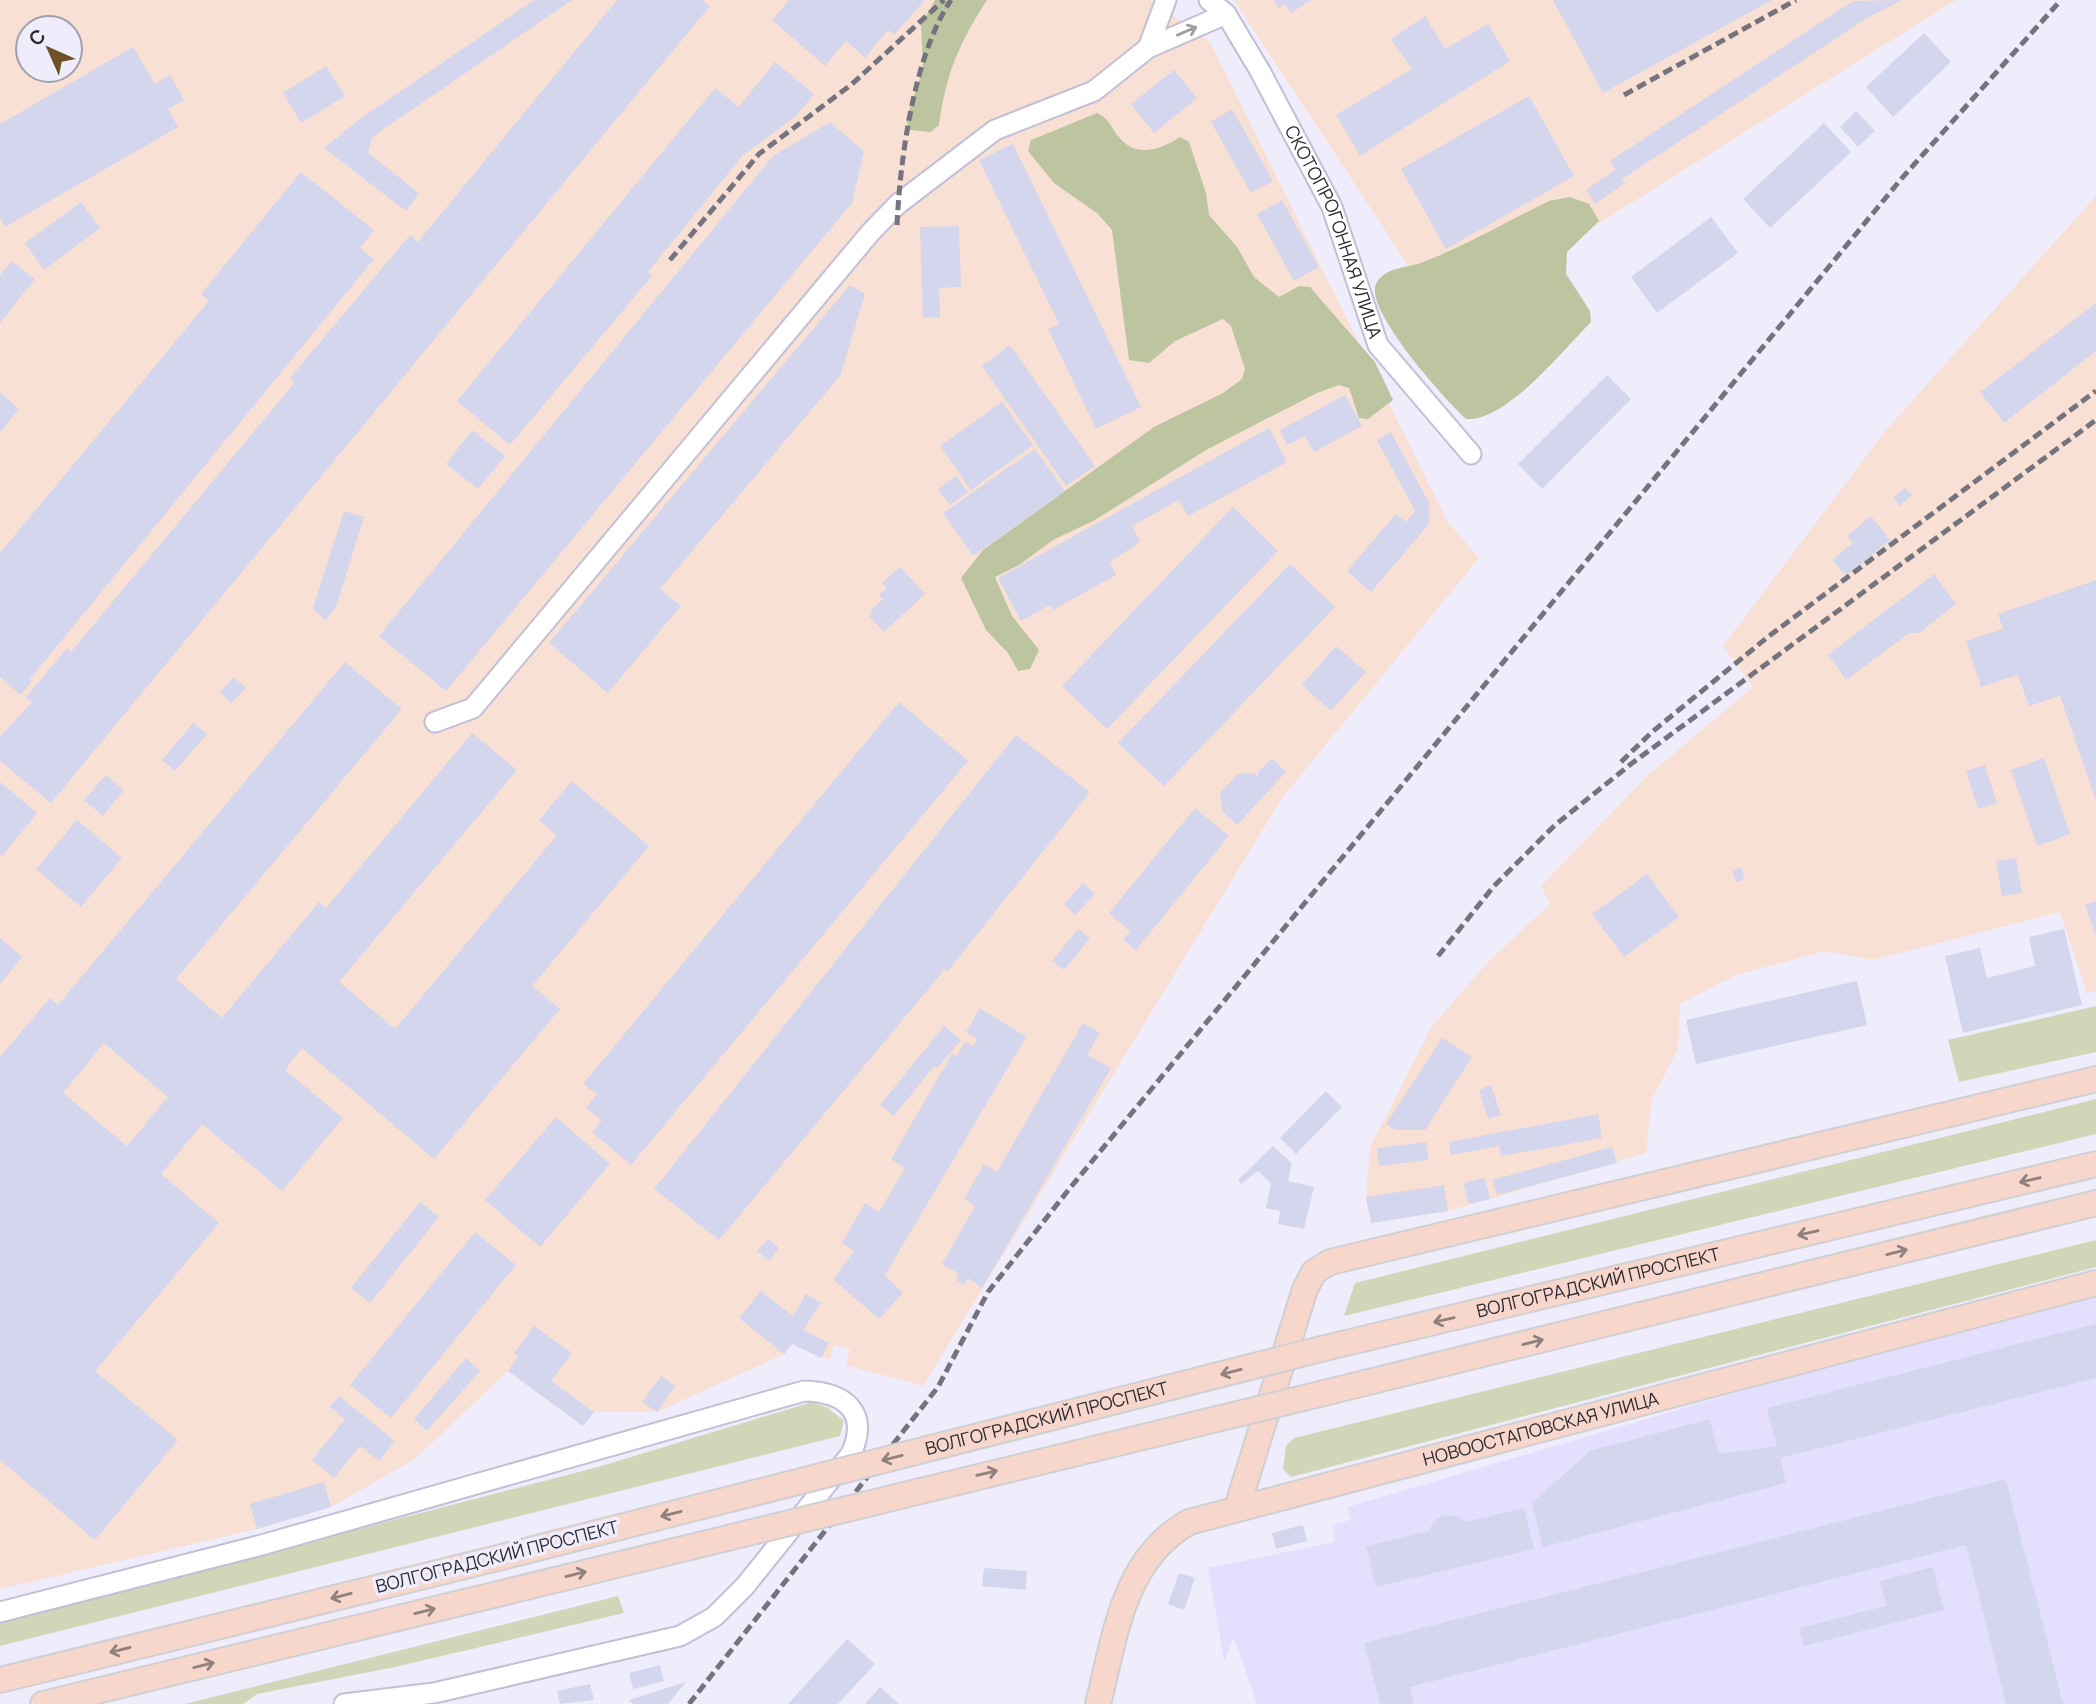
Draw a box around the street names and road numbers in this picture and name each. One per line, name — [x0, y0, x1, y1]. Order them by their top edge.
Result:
street label: СКОТОПРОГОННАЯ УЛИЦА — [1280, 121, 1388, 342]
street label: ВОЛГОГРАДСКИЙ ПРОСПЕКТ — [1474, 1241, 1722, 1322]
street label: ВОЛГОГРАДСКИЙ ПРОСПЕКТ — [923, 1375, 1171, 1460]
street label: НОВООСТАПОВСКАЯ УЛИЦА — [1420, 1386, 1662, 1471]
street label: ВОЛГОГРАДСКИЙ ПРОСПЕКТ — [373, 1514, 621, 1598]

